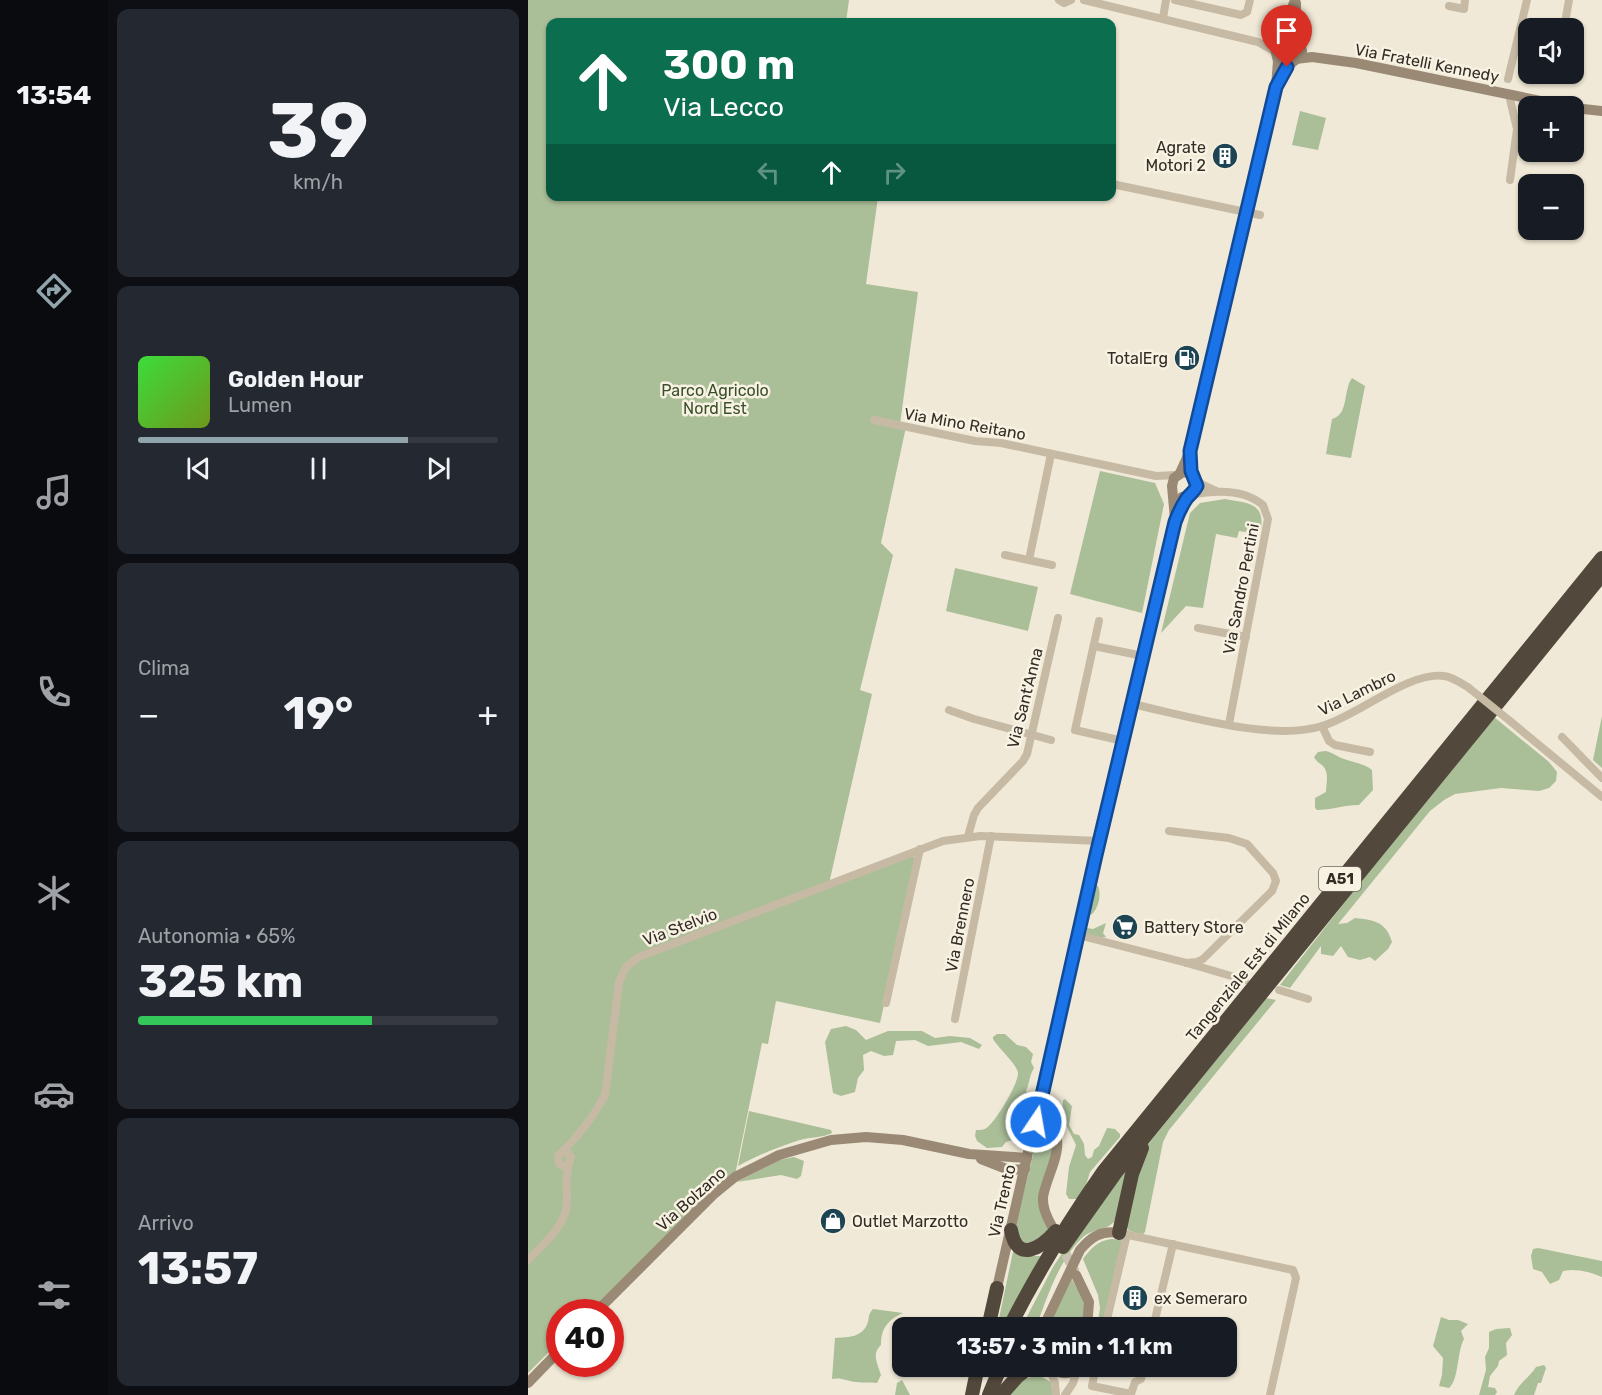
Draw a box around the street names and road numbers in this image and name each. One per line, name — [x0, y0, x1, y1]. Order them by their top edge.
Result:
street label: Via Fratelli Kennedy — [1353, 40, 1501, 86]
street label: Via Mino Reitano — [902, 404, 1028, 444]
street label: Via Sandro Pertini — [1219, 522, 1263, 656]
street label: Via Sant'Anna — [1003, 646, 1047, 750]
street label: Via Lambro — [1315, 666, 1399, 720]
road number: A51 — [1319, 867, 1361, 891]
street label: Via Brennero — [942, 876, 978, 974]
street label: Tangenziale Est di Milano — [1182, 889, 1314, 1045]
street label: Via Stelvio — [640, 904, 720, 950]
street label: Via Bolzano — [652, 1163, 730, 1235]
street label: Via Trento — [984, 1163, 1020, 1239]

